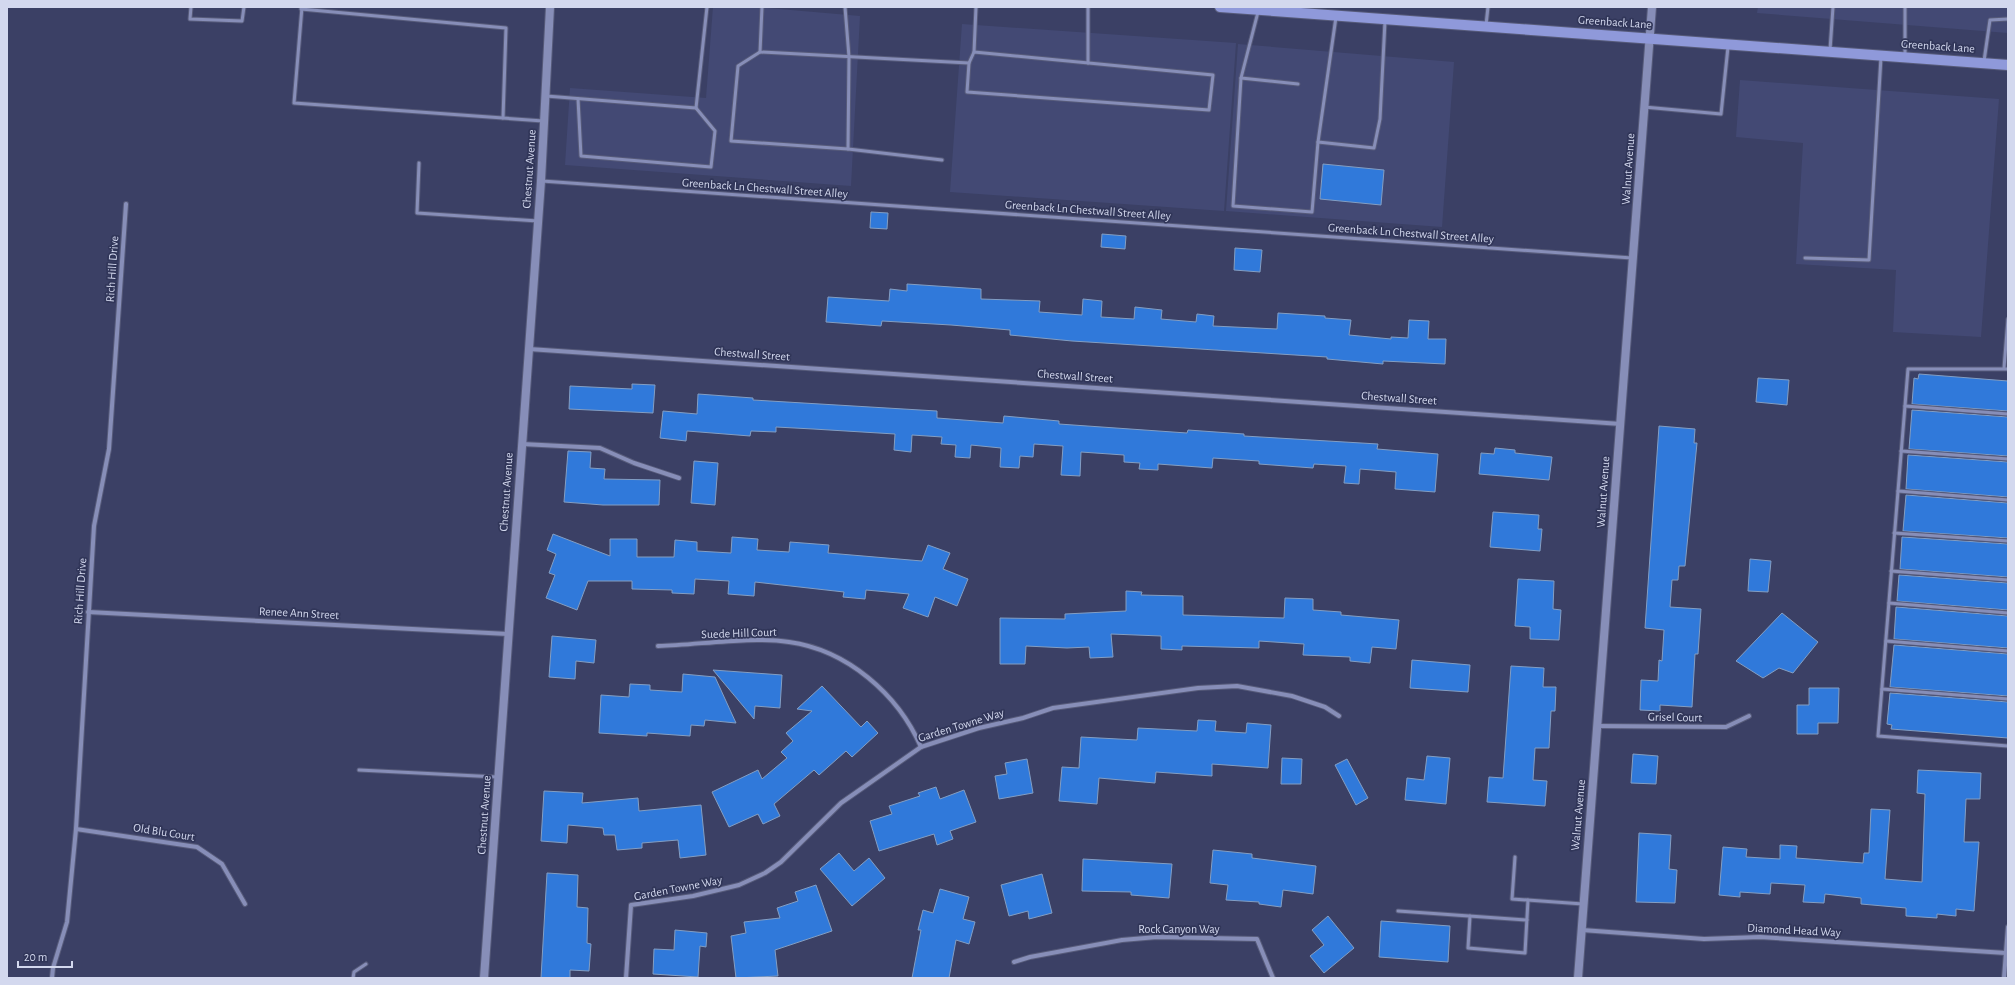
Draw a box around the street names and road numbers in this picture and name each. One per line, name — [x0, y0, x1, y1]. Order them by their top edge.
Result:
street label: Greenback Lane — [1578, 13, 1652, 31]
street label: Greenback Lane — [1901, 37, 1975, 55]
street label: Chestnut Avenue — [520, 129, 538, 209]
street label: Walnut Avenue — [1620, 133, 1636, 205]
street label: Greenback Ln Chestwall Street Alley — [682, 176, 848, 201]
street label: Greenback Ln Chestwall Street Alley — [1005, 198, 1171, 223]
street label: Greenback Ln Chestwall Street Alley — [1328, 221, 1494, 246]
street label: Rich Hill Drive — [104, 235, 120, 303]
street label: Chestwall Street — [714, 345, 790, 363]
street label: Chestwall Street — [1037, 367, 1113, 385]
street label: Chestwall Street — [1361, 389, 1437, 407]
street label: Chestnut Avenue — [497, 452, 515, 532]
street label: Walnut Avenue — [1595, 456, 1611, 528]
street label: Rich Hill Drive — [72, 557, 88, 625]
street label: Renee Ann Street — [259, 605, 340, 621]
street label: Suede Hill Court — [701, 626, 777, 640]
street label: Garden Towne Way — [916, 706, 1006, 745]
street label: Grisel Court — [1648, 711, 1702, 723]
street label: Chestnut Avenue — [475, 775, 493, 855]
street label: Walnut Avenue — [1569, 779, 1587, 851]
street label: Old Blu Court — [132, 821, 196, 843]
street label: Garden Towne Way — [633, 874, 723, 903]
street label: Diamond Head Way — [1747, 922, 1841, 939]
street label: Rock Canyon Way — [1138, 923, 1220, 936]

